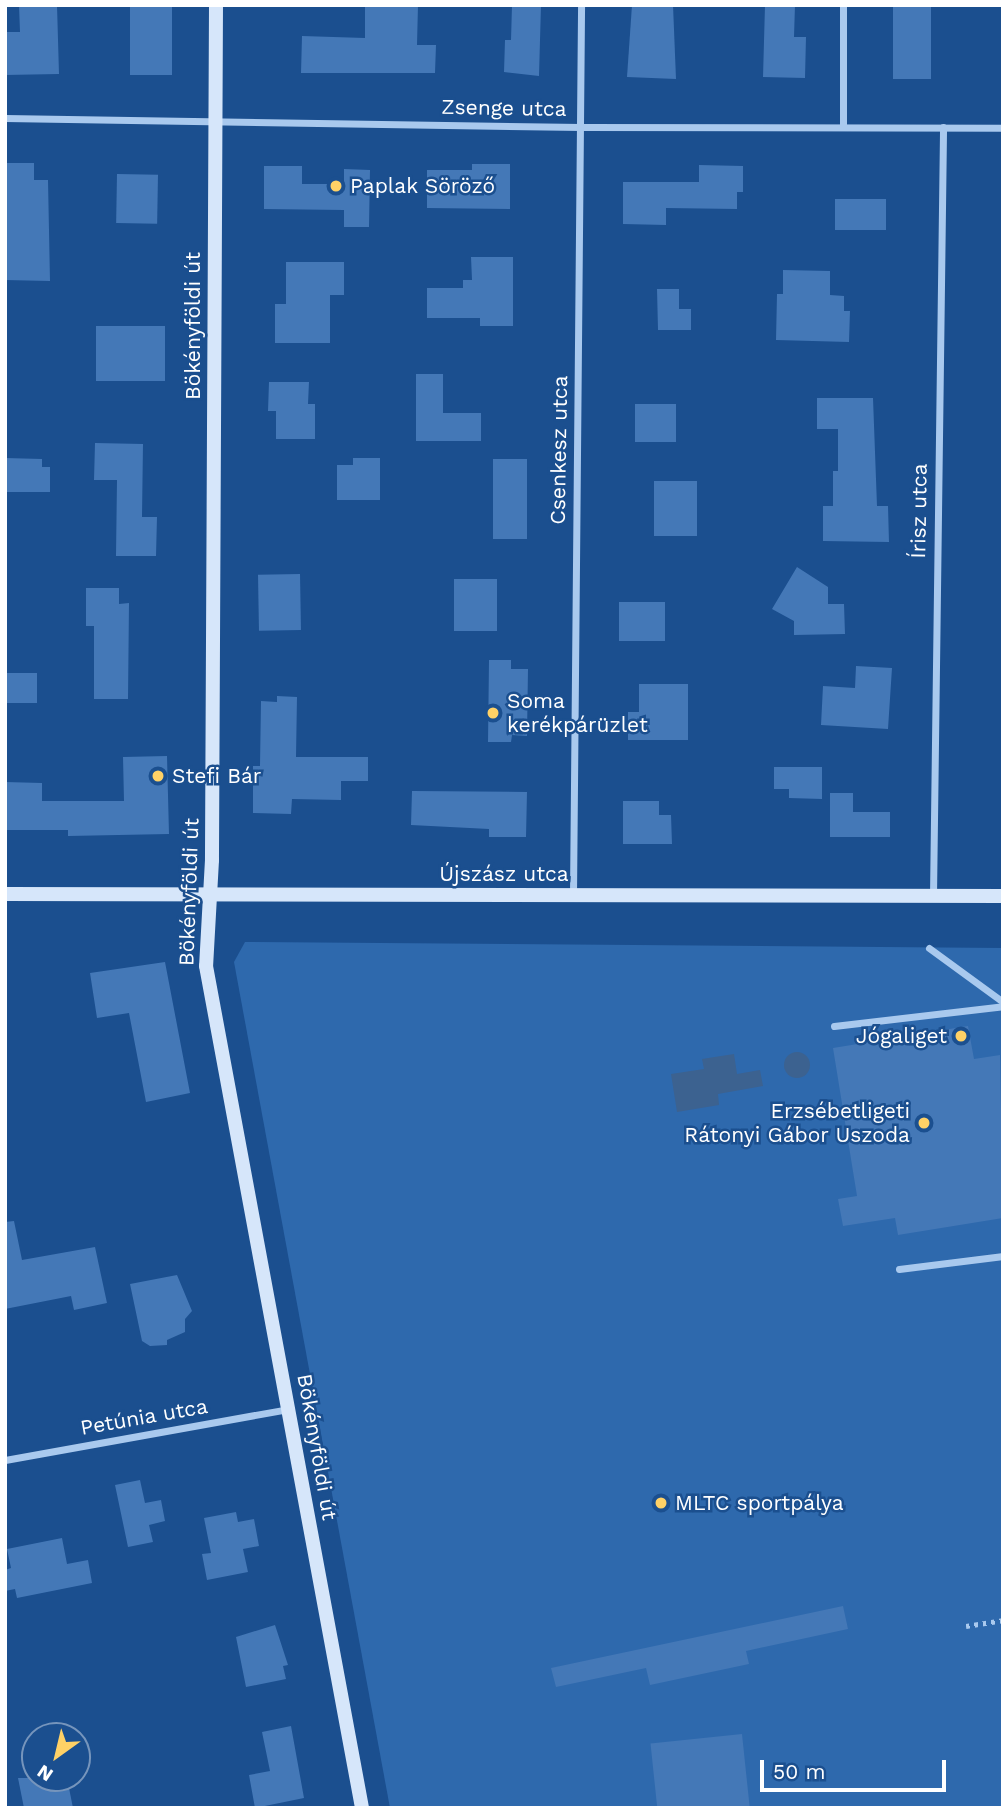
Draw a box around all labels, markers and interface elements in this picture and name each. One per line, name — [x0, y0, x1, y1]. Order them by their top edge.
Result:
street label: Zsenge utca — [441, 94, 567, 122]
place label: Paplak Söröző — [350, 173, 496, 199]
marker: Paplak Söröző — [328, 178, 344, 194]
street label: Bökényföldi út — [180, 252, 206, 400]
street label: Csenkesz utca — [545, 375, 573, 525]
street label: Írisz utca — [906, 463, 932, 559]
place label: Soma kerékpárüzlet — [507, 688, 648, 738]
marker: Soma kerékpárüzlet — [485, 705, 501, 721]
place label: Stefi Bár — [172, 763, 261, 789]
marker: Stefi Bár — [150, 768, 166, 784]
street label: Bökényföldi út — [174, 818, 204, 966]
street label: Újszász utca — [439, 861, 569, 887]
place label: Jógaliget — [856, 1023, 947, 1049]
marker: Jógaliget — [953, 1028, 969, 1044]
place label: Erzsébetligeti Rátonyi Gábor Uszoda — [684, 1098, 910, 1148]
marker: Erzsébetligeti Rátonyi Gábor Uszoda — [916, 1115, 932, 1131]
street label: Bökényföldi út — [292, 1372, 342, 1522]
street label: Petúnia utca — [78, 1393, 210, 1441]
place label: MLTC sportpálya — [675, 1490, 844, 1516]
marker: MLTC sportpálya — [653, 1495, 669, 1511]
north arrow — [21, 1722, 91, 1792]
scale bar — [763, 1746, 948, 1790]
text: 50 m — [773, 1759, 825, 1784]
text: N — [33, 1760, 57, 1787]

